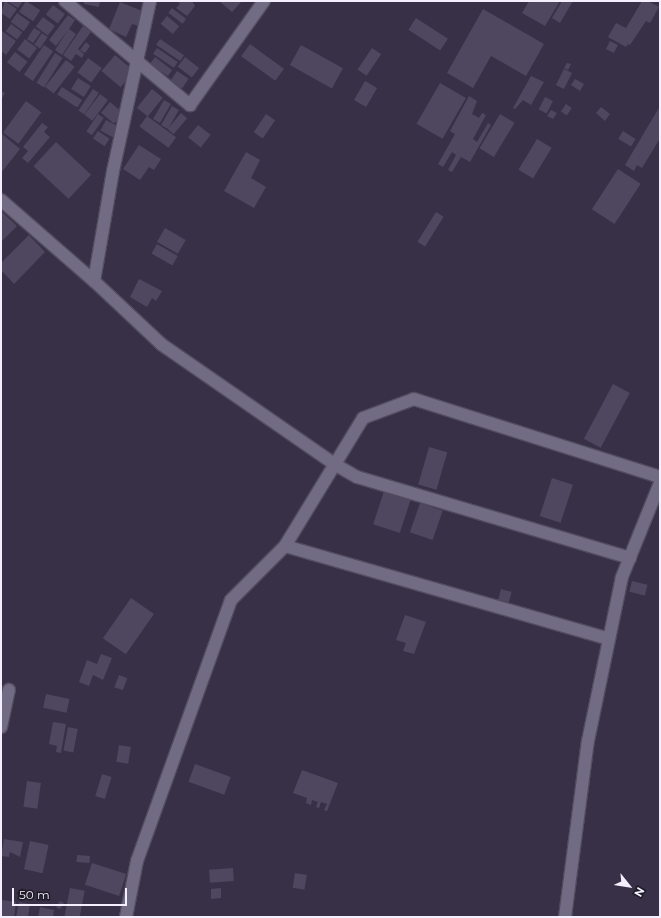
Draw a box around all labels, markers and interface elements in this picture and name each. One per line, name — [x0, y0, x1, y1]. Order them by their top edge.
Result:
north arrow — [609, 866, 649, 906]
scale bar — [14, 880, 129, 906]
text: N — [631, 885, 648, 899]
text: 50 m — [19, 887, 50, 902]

